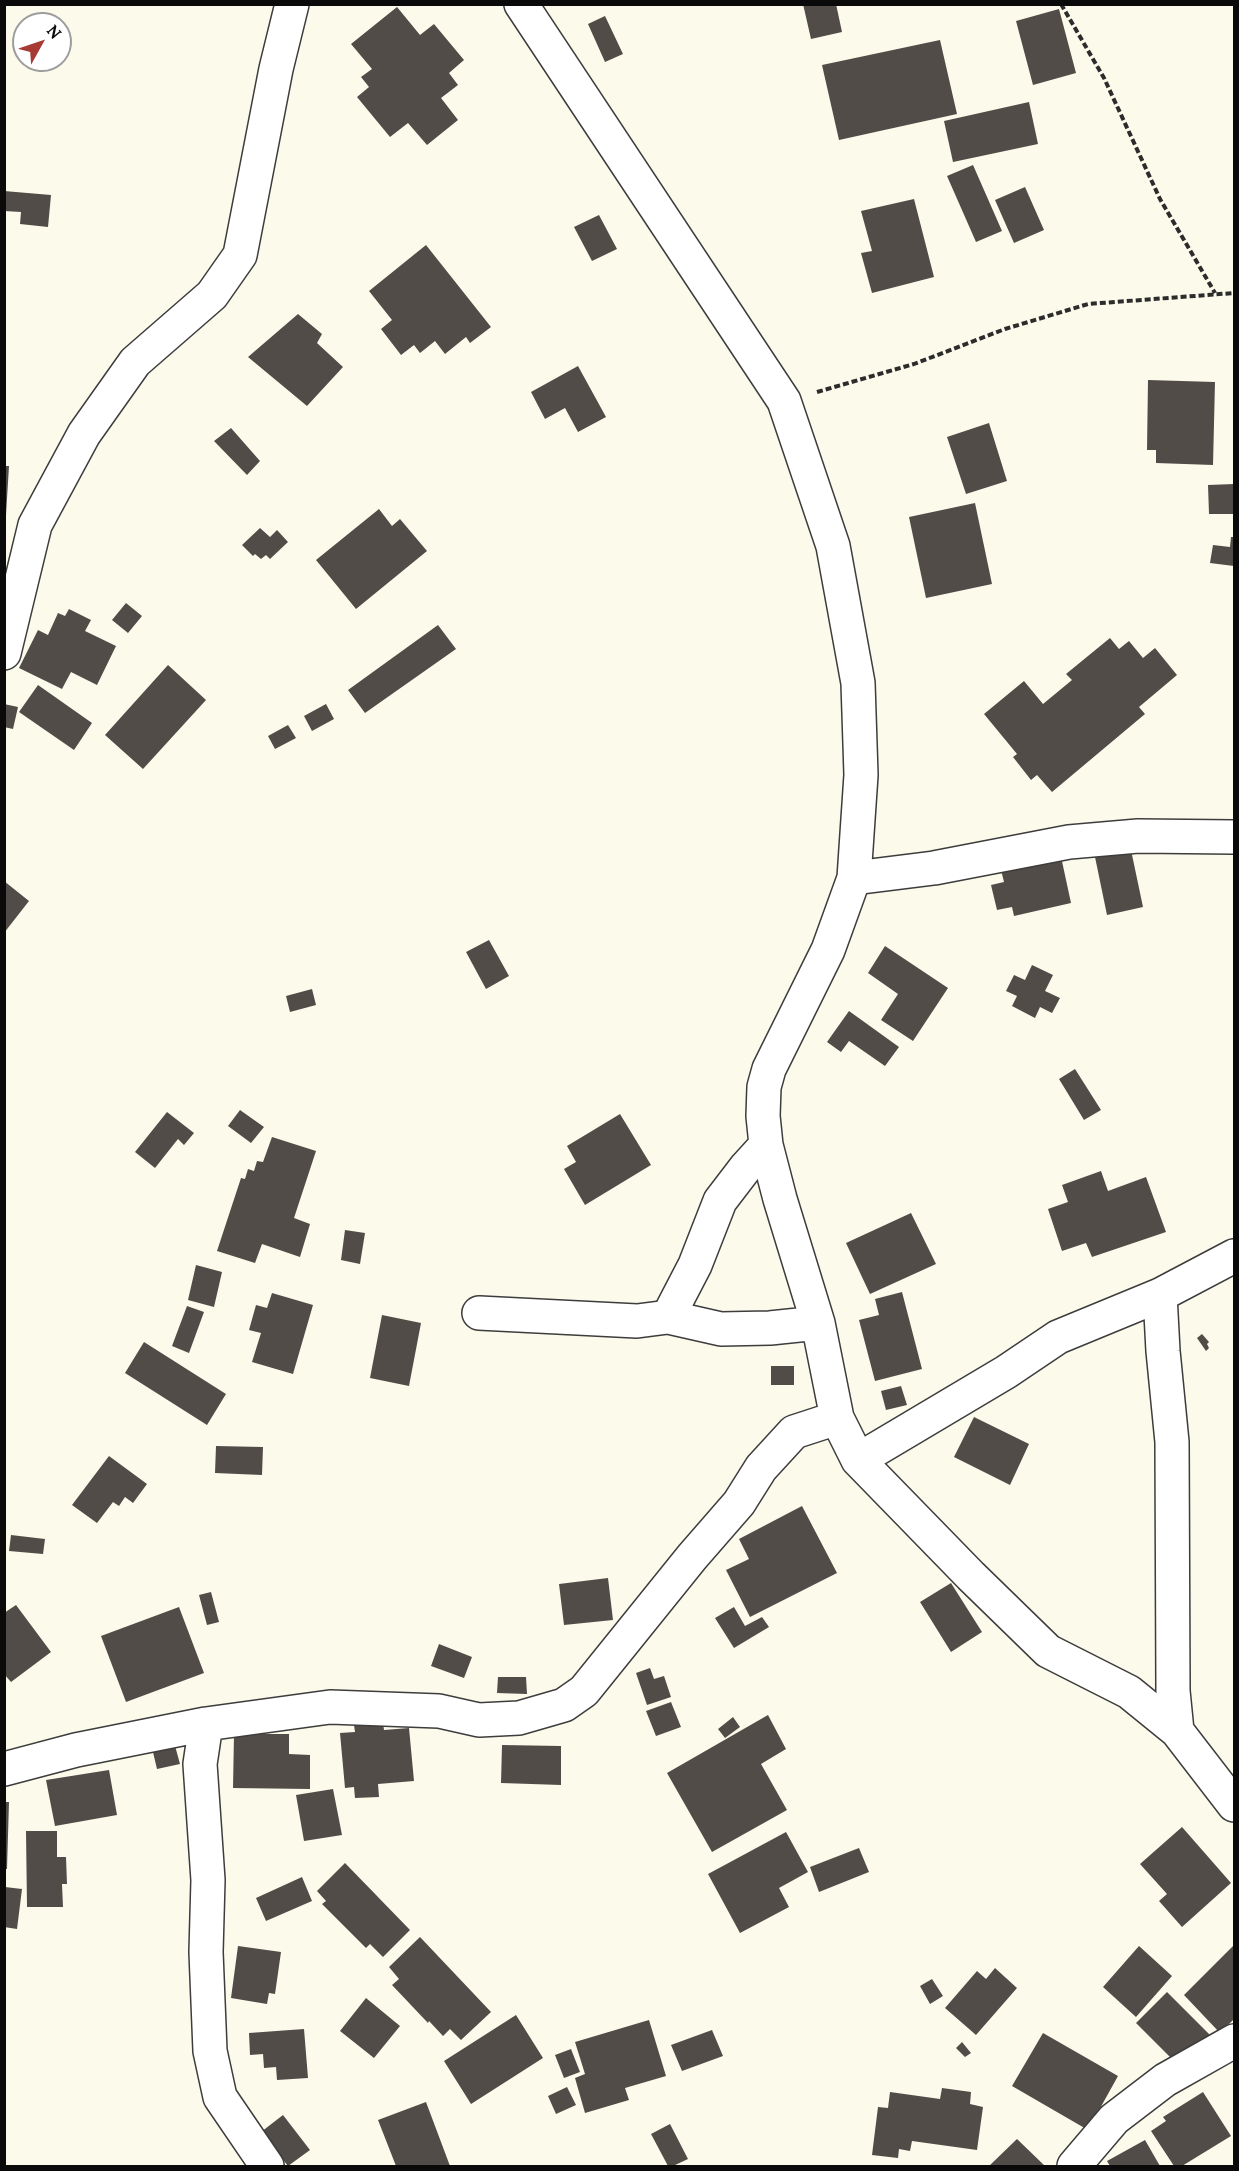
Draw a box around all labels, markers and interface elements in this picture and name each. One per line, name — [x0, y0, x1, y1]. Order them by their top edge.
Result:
north arrow — [12, 12, 72, 72]
text: N — [43, 21, 66, 43]

